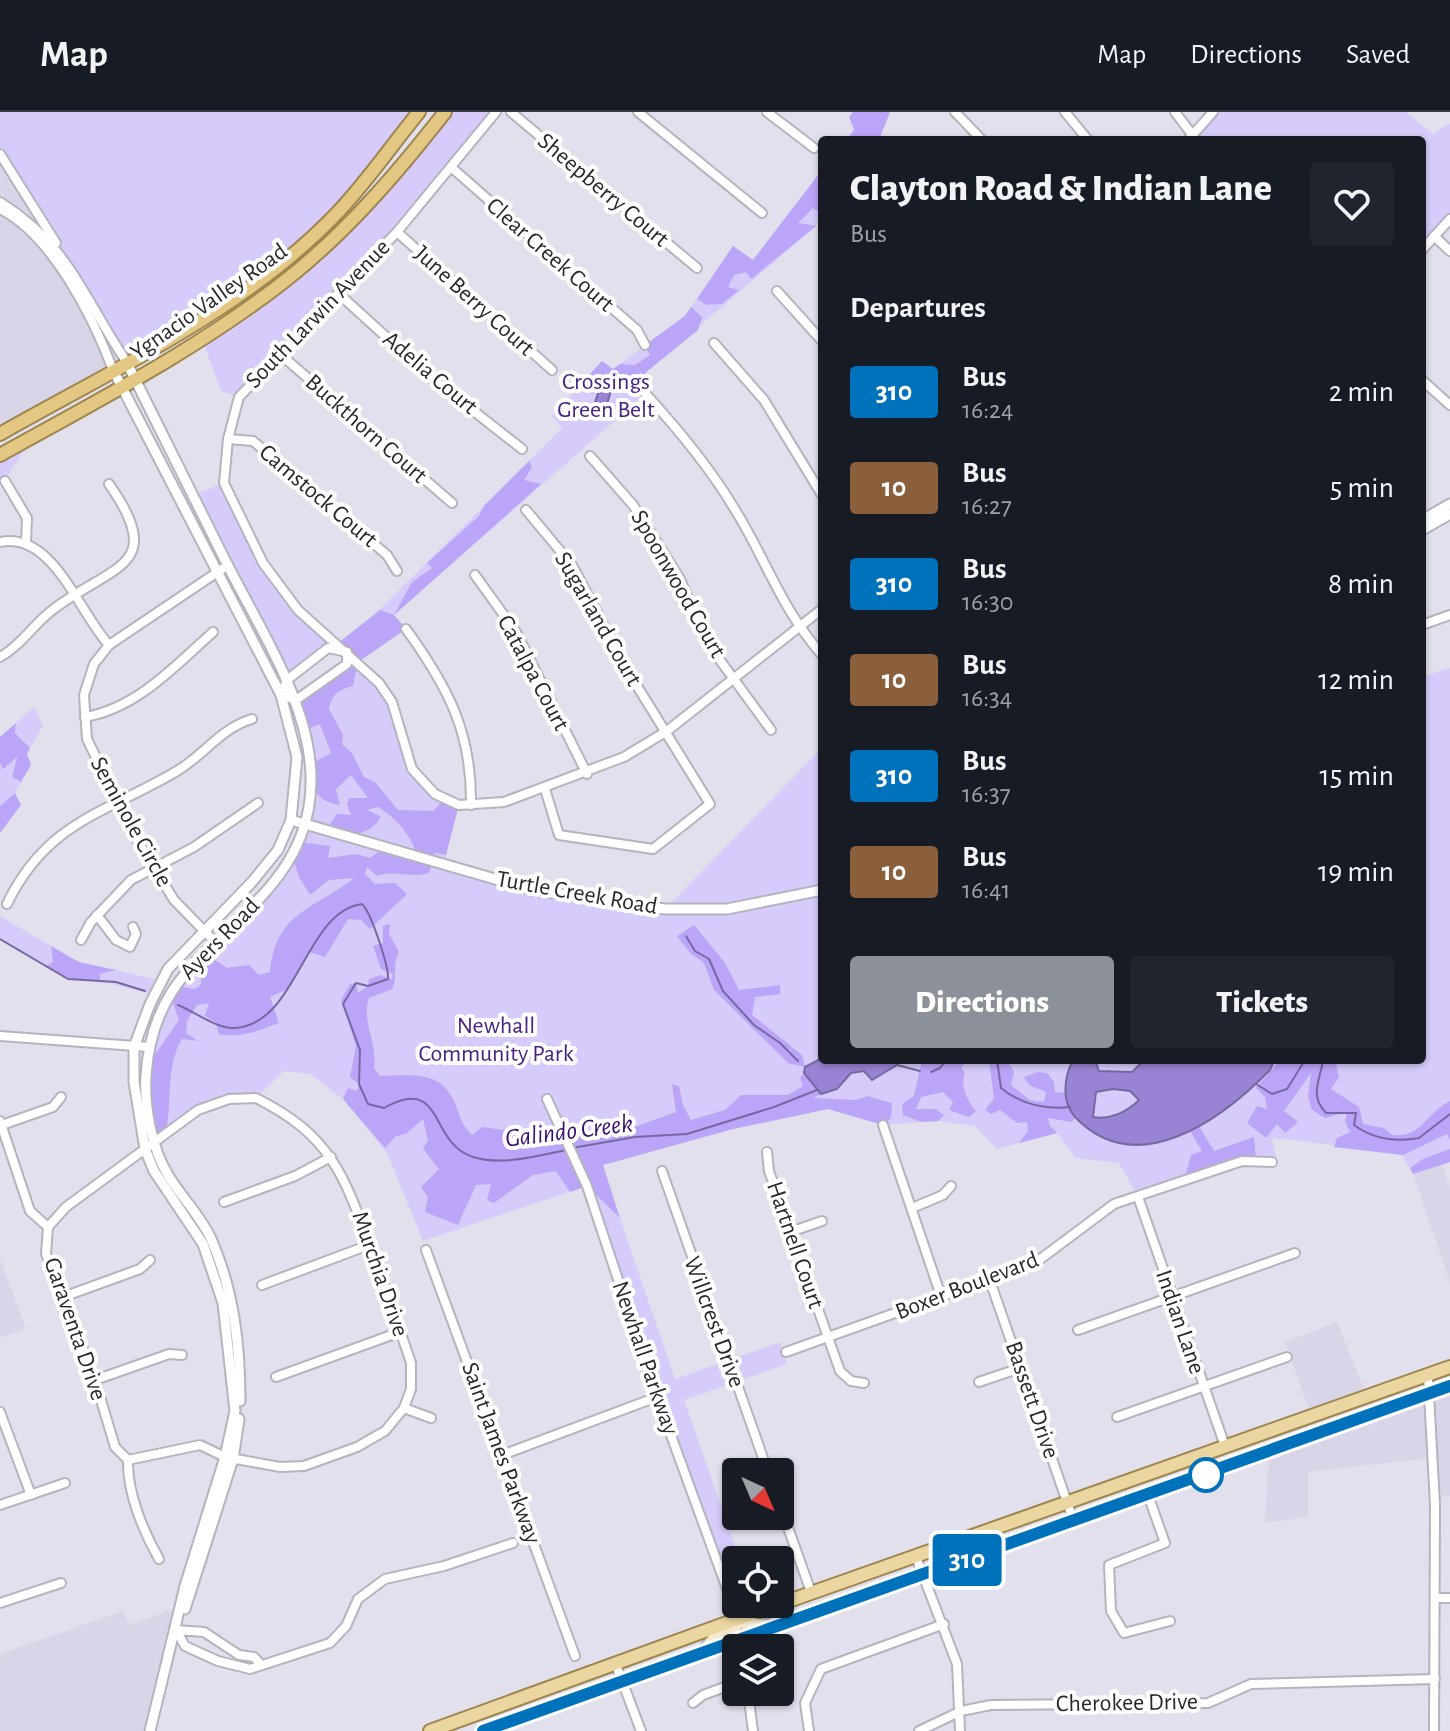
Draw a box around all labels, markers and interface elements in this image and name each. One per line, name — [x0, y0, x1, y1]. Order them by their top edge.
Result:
text: Map — [40, 36, 108, 74]
text: Map — [1097, 41, 1146, 69]
text: Directions — [1190, 41, 1302, 69]
text: Saved — [1346, 41, 1410, 69]
street label: Sheepberry Court — [533, 129, 673, 252]
button: heart — [1310, 162, 1394, 246]
text: Clayton Road & Indian Lane — [850, 170, 1272, 208]
street label: Clear Creek Court — [482, 193, 619, 317]
text: Bus — [850, 221, 887, 247]
street label: South Larwin Avenue — [241, 235, 395, 393]
street label: Ygnacio Valley Road — [126, 239, 292, 365]
street label: June Berry Court — [410, 241, 539, 361]
text: Departures — [850, 293, 986, 323]
street label: Adelia Court — [378, 327, 482, 419]
text: Bus — [962, 362, 1007, 392]
street label: Buckthorn Court — [301, 370, 432, 488]
park label: Crossings Green Belt — [557, 370, 655, 422]
text: 2 min — [1329, 377, 1394, 407]
text: 310 — [876, 378, 912, 406]
text: 16:24 — [962, 397, 1013, 423]
street label: Camstock Court — [254, 440, 382, 552]
text: Bus — [962, 458, 1007, 488]
text: 5 min — [1330, 473, 1394, 503]
text: 10 — [882, 474, 906, 502]
text: 16:27 — [962, 493, 1012, 519]
street label: Spoonwood Court — [626, 506, 730, 662]
street label: Sugarland Court — [550, 548, 646, 690]
text: Bus — [962, 554, 1007, 584]
text: 8 min — [1328, 569, 1394, 599]
text: 310 — [876, 570, 912, 598]
text: 16:30 — [962, 589, 1014, 615]
street label: Catalpa Court — [493, 611, 573, 735]
text: Bus — [962, 650, 1007, 680]
text: 12 min — [1318, 665, 1394, 695]
text: 10 — [882, 666, 906, 694]
text: 16:34 — [962, 685, 1012, 711]
text: Bus — [962, 746, 1007, 776]
street label: Seminole Circle — [86, 753, 176, 891]
text: 15 min — [1319, 761, 1394, 791]
text: 310 — [876, 762, 912, 790]
text: 16:37 — [962, 781, 1011, 807]
text: Bus — [962, 842, 1007, 872]
text: 19 min — [1318, 857, 1394, 887]
text: 10 — [882, 858, 906, 886]
street label: Turtle Creek Road — [495, 867, 659, 919]
text: 16:41 — [962, 877, 1011, 903]
street label: Ayers Road — [176, 894, 264, 984]
button: Directions — [850, 956, 1114, 1048]
button: Tickets — [1130, 956, 1394, 1048]
park label: Newhall Community Park — [418, 1014, 574, 1066]
water label: Galindo Creek — [504, 1110, 634, 1152]
street label: Hartnell Court — [762, 1178, 828, 1312]
street label: Murchia Drive — [347, 1208, 413, 1340]
street label: Boxer Boulevard — [892, 1248, 1042, 1324]
street label: Willcrest Drive — [679, 1253, 749, 1391]
street label: Garaventa Drive — [39, 1255, 111, 1403]
street label: Indian Lane — [1151, 1267, 1209, 1377]
street label: Newhall Parkway — [607, 1278, 683, 1438]
street label: Bassett Drive — [1001, 1338, 1063, 1462]
street label: Saint James Parkway — [457, 1359, 545, 1547]
north arrow — [722, 1458, 794, 1530]
map controls — [722, 1458, 794, 1706]
unlabelled marker — [1189, 1458, 1223, 1492]
line badge: 310 — [921, 1534, 1013, 1586]
button: locate — [722, 1546, 794, 1618]
text: 310 — [949, 1546, 985, 1574]
button: layers — [722, 1634, 794, 1706]
street label: Cherokee Drive — [1056, 1690, 1198, 1716]

